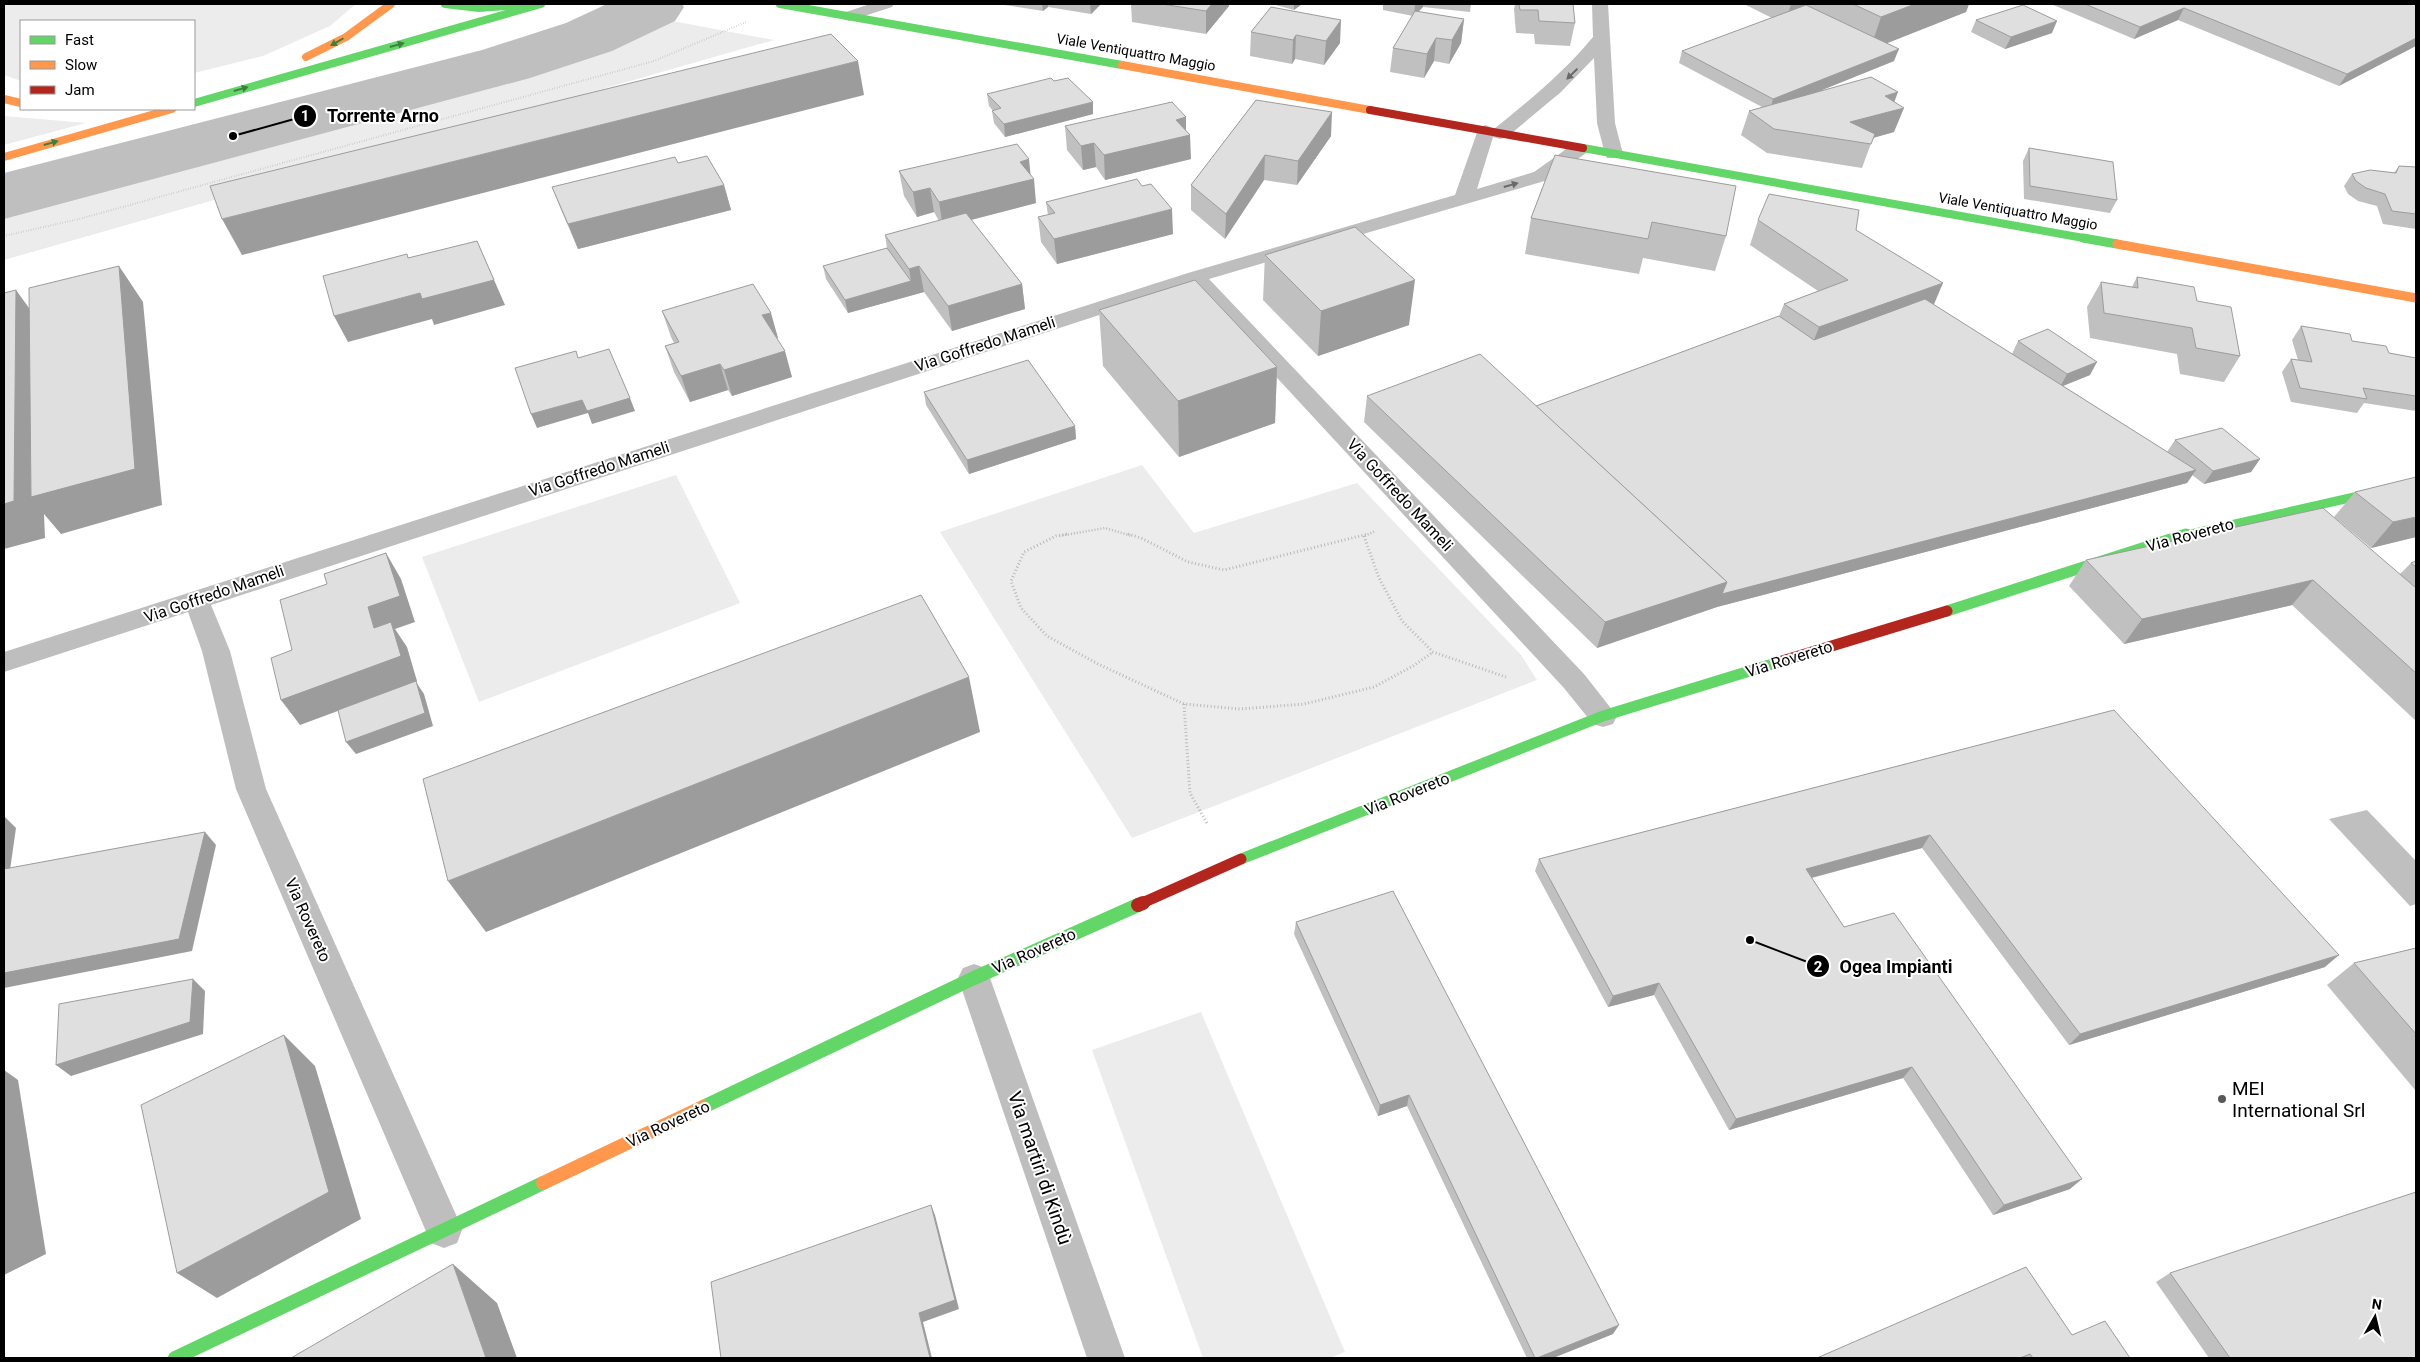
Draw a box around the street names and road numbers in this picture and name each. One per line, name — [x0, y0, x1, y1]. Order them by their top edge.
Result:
street label: Viale Ventiquattro Maggio — [1055, 30, 1217, 74]
street label: Viale Ventiquattro Maggio — [1937, 189, 2099, 233]
street label: Via Goffredo Mameli — [912, 312, 1058, 376]
street label: Via Goffredo Mameli — [1343, 435, 1457, 555]
street label: Via Goffredo Mameli — [526, 437, 672, 501]
street label: Via Rovereto — [2144, 514, 2236, 556]
street label: Via Goffredo Mameli — [142, 561, 286, 627]
street label: Via Rovereto — [1743, 637, 1835, 681]
street label: Via Rovereto — [1362, 768, 1452, 820]
street label: Via Rovereto — [281, 875, 335, 965]
street label: Via Rovereto — [989, 924, 1079, 978]
street label: Via martiri di Kindù — [1003, 1088, 1077, 1248]
street label: Via Rovereto — [623, 1096, 713, 1152]

